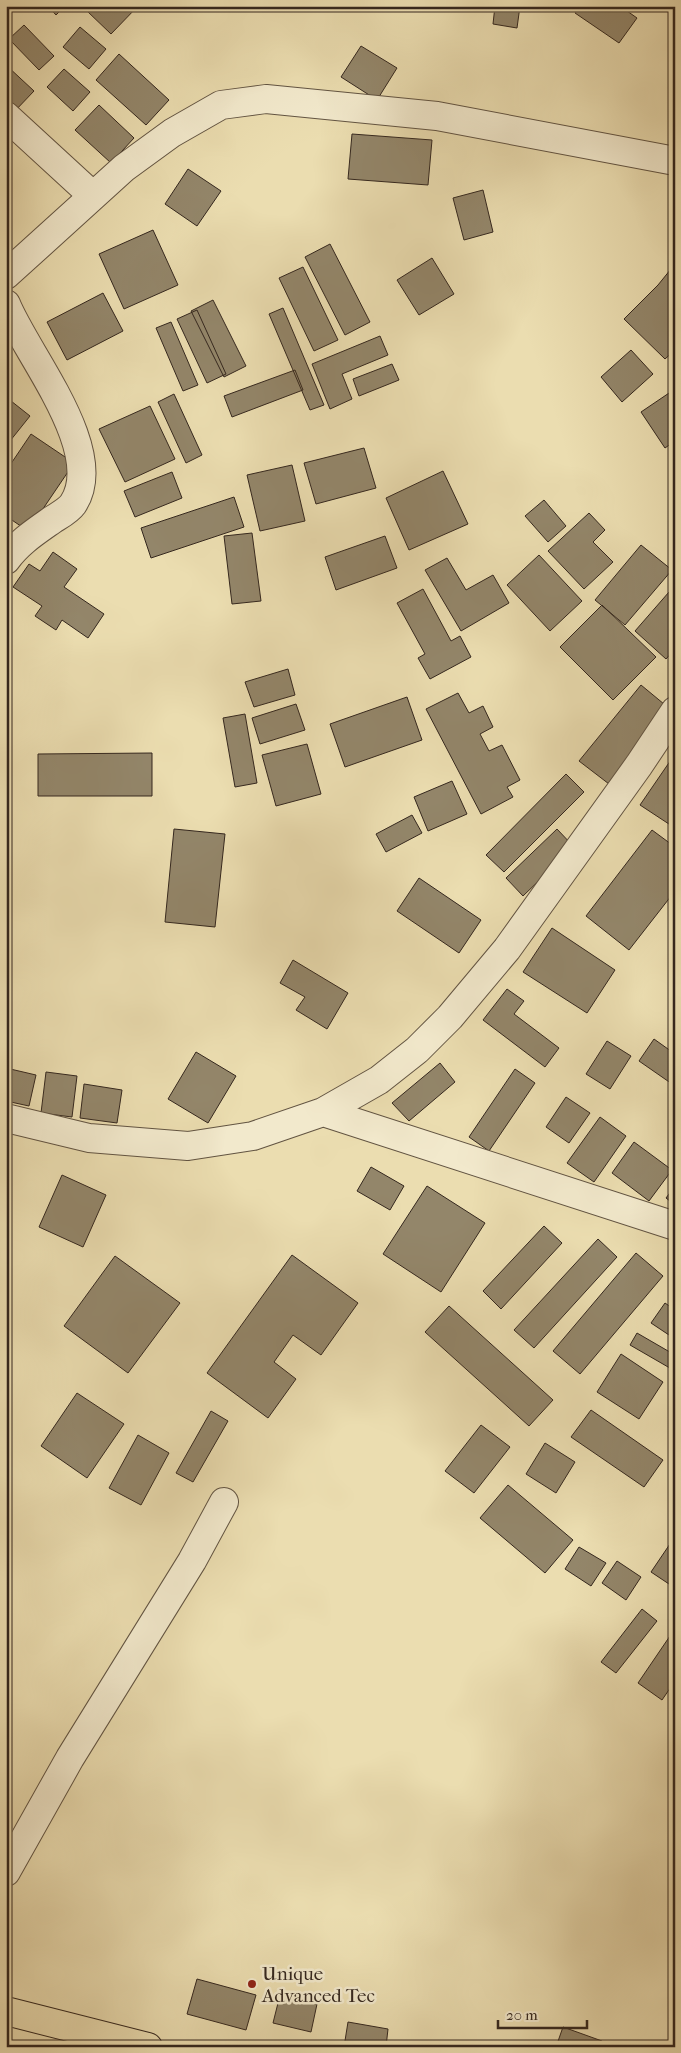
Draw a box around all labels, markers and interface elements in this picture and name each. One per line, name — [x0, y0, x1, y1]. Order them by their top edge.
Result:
place label: Unique Advanced Tec — [261, 1963, 375, 2007]
marker: Unique Advanced Tec — [246, 1978, 258, 1990]
scale bar — [498, 1998, 587, 2030]
text: 20 m — [506, 2006, 538, 2024]

